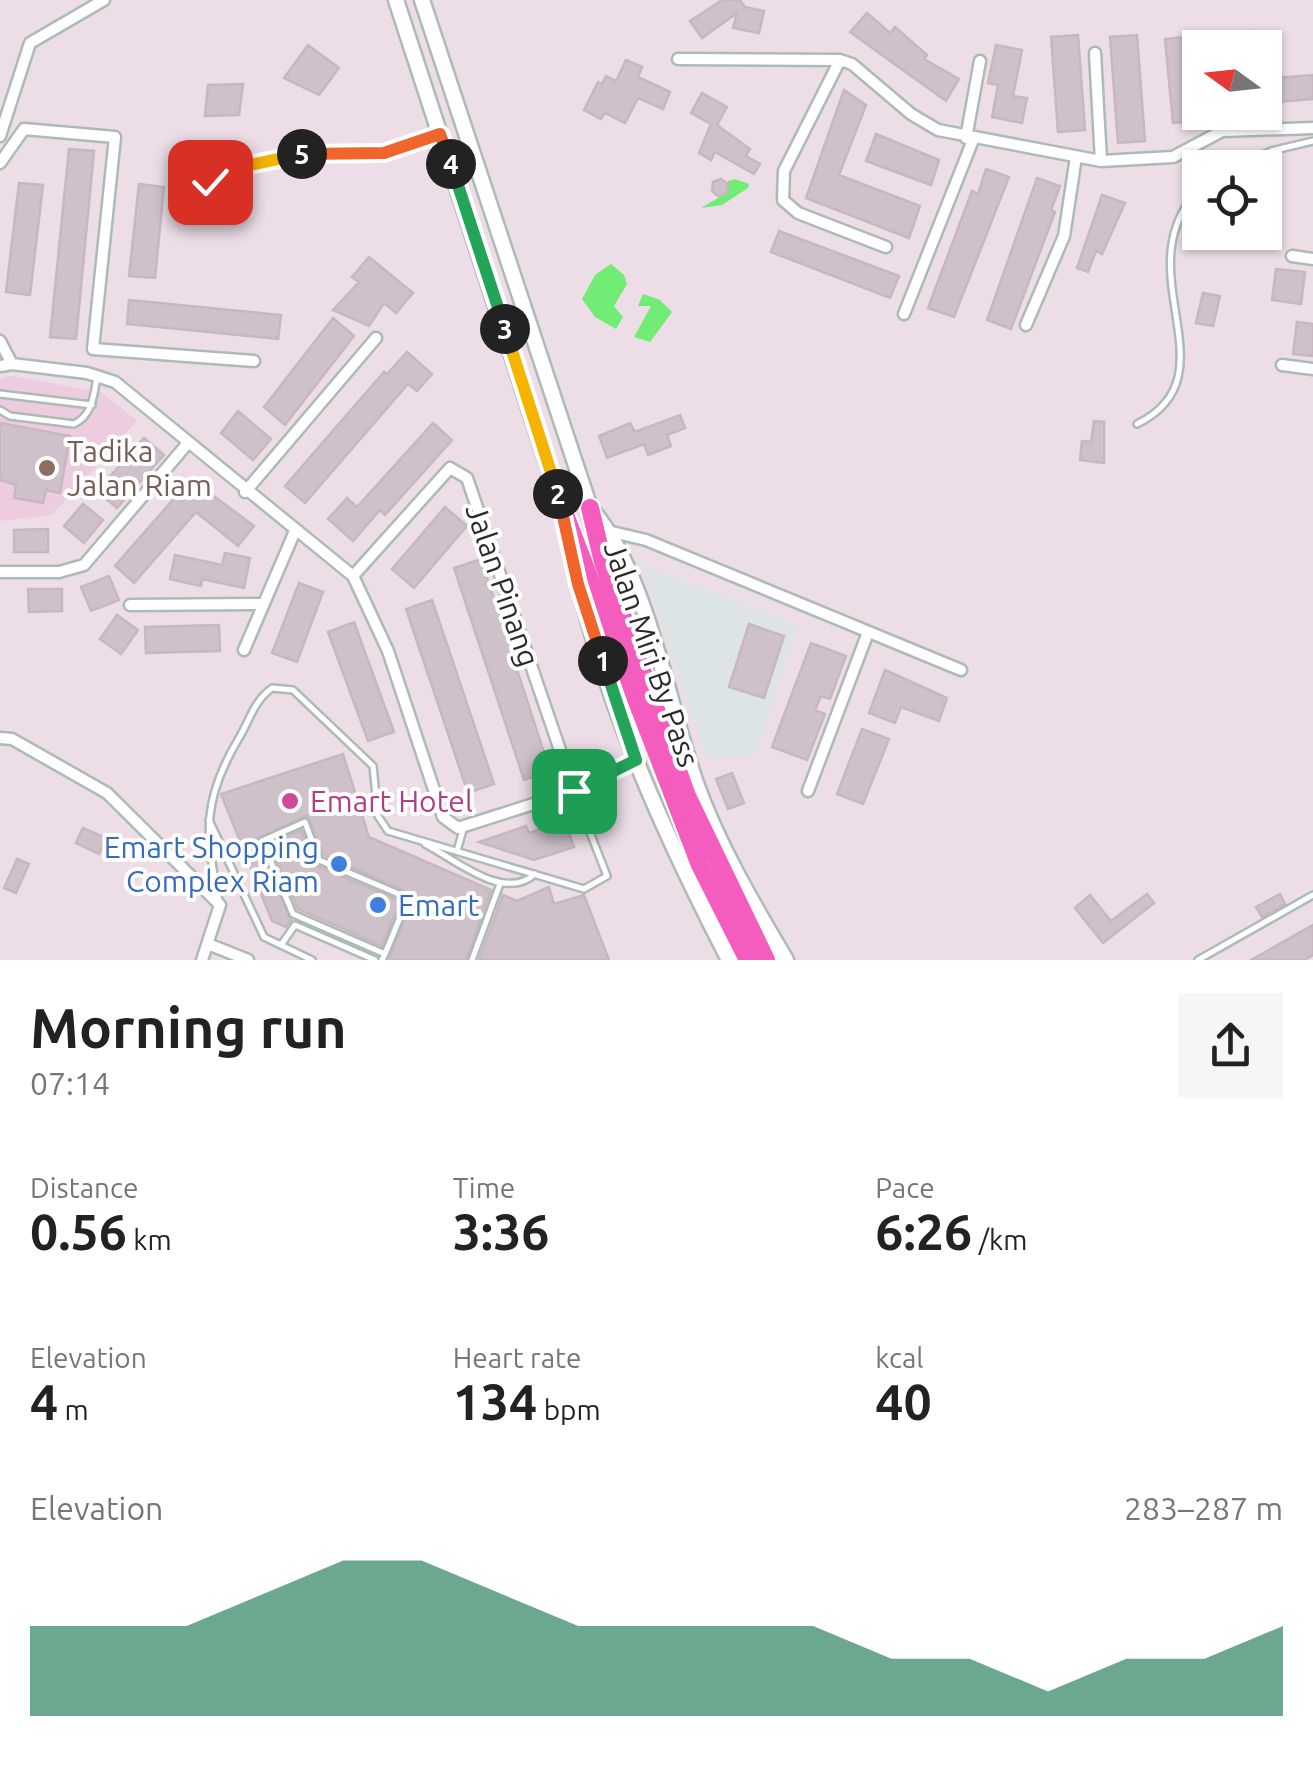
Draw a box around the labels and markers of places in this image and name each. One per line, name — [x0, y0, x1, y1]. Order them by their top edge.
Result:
pin: 5 — [277, 129, 327, 179]
pin: 4 — [426, 139, 476, 189]
pin — [168, 140, 253, 225]
pin: 3 — [480, 304, 530, 354]
place label: Tadika Jalan Riam — [67, 434, 212, 502]
marker: Tadika Jalan Riam — [36, 457, 58, 479]
pin: 2 — [533, 469, 583, 519]
pin: 1 — [578, 636, 628, 686]
pin — [532, 749, 617, 834]
place label: Emart Hotel — [310, 784, 473, 818]
marker: Emart Hotel — [279, 790, 301, 812]
place label: Emart Shopping Complex Riam — [104, 830, 319, 898]
marker: Emart Shopping Complex Riam — [328, 853, 350, 875]
place label: Emart — [398, 888, 480, 922]
marker: Emart — [367, 894, 389, 916]

